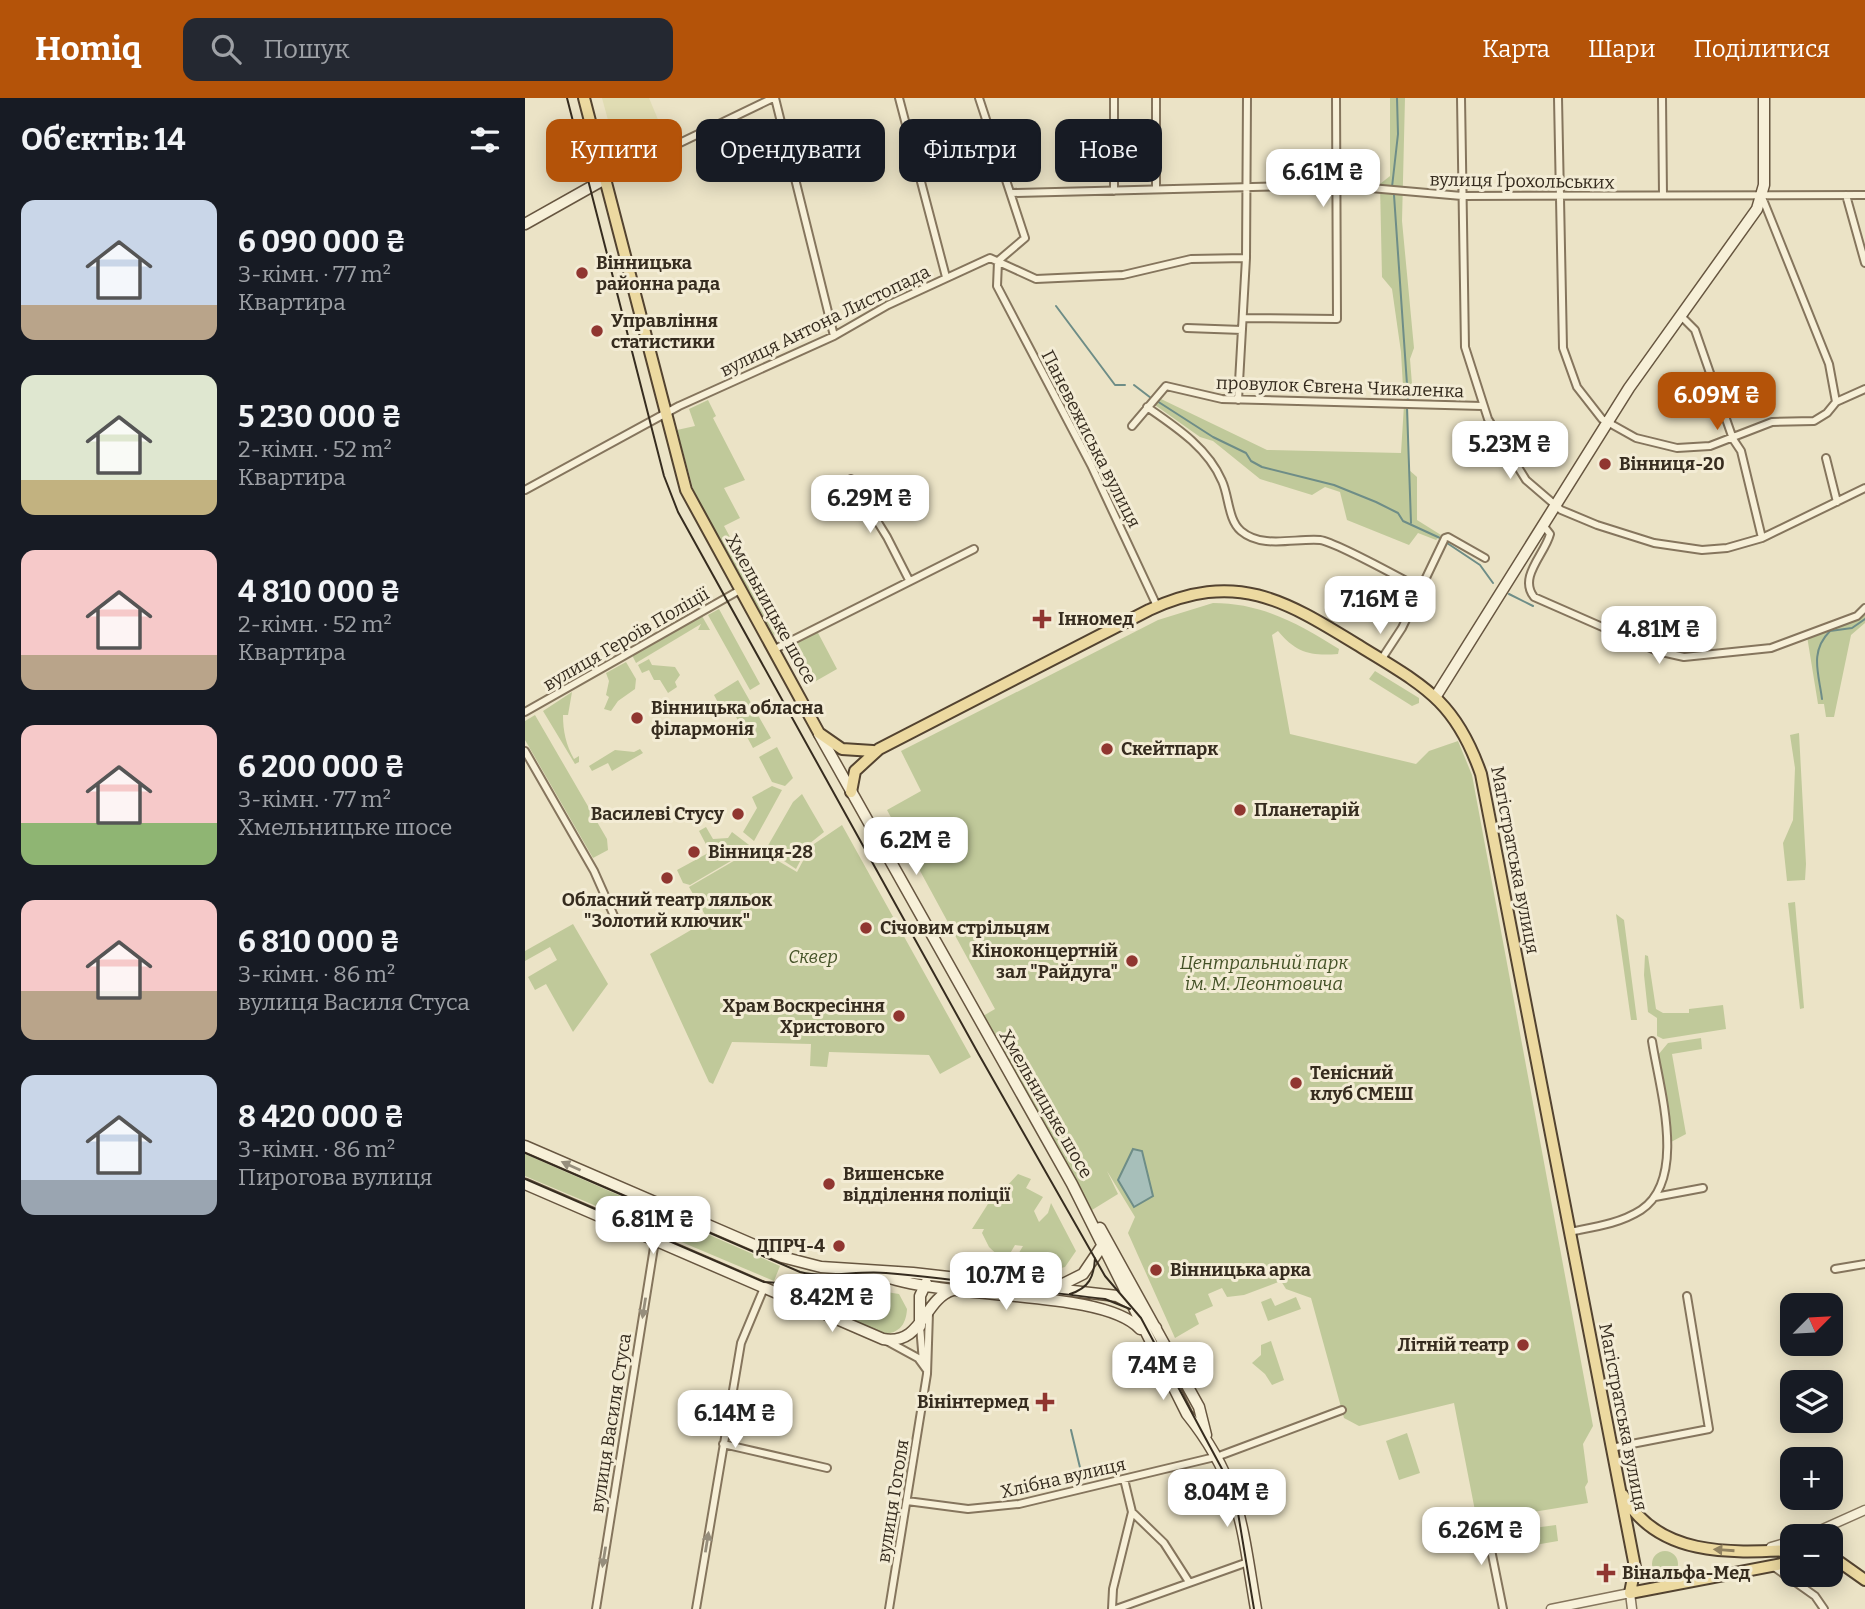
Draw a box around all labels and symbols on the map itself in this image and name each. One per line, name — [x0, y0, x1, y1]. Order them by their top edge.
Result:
pin: 6.61M ₴ — [1258, 150, 1388, 209]
street label: вулиця Ґрохольських — [1429, 168, 1615, 194]
place label: Вінницька районна рада — [596, 252, 720, 295]
street label: вулиця Антона Листопада — [716, 260, 934, 381]
marker: Вінницька районна рада — [574, 265, 590, 281]
place label: Управління статистики — [611, 310, 718, 353]
marker: Управління статистики — [589, 323, 605, 339]
street label: Паневежиська вулиця — [1037, 347, 1145, 531]
street label: провулок Євгена Чикаленка — [1216, 372, 1465, 402]
pin: 6.09M ₴ — [1652, 372, 1782, 432]
pin: 5.23M ₴ — [1445, 422, 1575, 481]
place label: Вінниця-20 — [1619, 453, 1725, 475]
marker: Вінниця-20 — [1597, 456, 1613, 472]
pin: 6.29M ₴ — [805, 476, 935, 535]
street label: Хмельницьке шосе — [721, 530, 821, 688]
pin: 7.16M ₴ — [1315, 576, 1445, 636]
street label: вулиця Героїв Поліції — [539, 582, 713, 696]
pin: 4.81M ₴ — [1594, 606, 1724, 666]
place label: Інномед — [1058, 608, 1134, 630]
marker: Інномед — [1032, 609, 1052, 629]
place label: Вінницька обласна філармонія — [651, 697, 824, 740]
marker: Вінницька обласна філармонія — [629, 710, 645, 726]
place label: Скейтпарк — [1121, 738, 1218, 760]
marker: Скейтпарк — [1099, 741, 1115, 757]
street label: Магістратська вулиця — [1486, 764, 1544, 956]
place label: Планетарій — [1254, 799, 1360, 821]
marker: Планетарій — [1232, 802, 1248, 818]
place label: Василеві Стусу — [591, 803, 725, 825]
marker: Василеві Стусу — [730, 806, 746, 822]
pin: 6.2M ₴ — [859, 818, 973, 877]
place label: Вінниця-28 — [708, 841, 813, 863]
marker: Вінниця-28 — [686, 844, 702, 860]
marker: Обласний театр ляльок "Золотий ключик" — [659, 870, 675, 886]
place label: Обласний театр ляльок "Золотий ключик" — [562, 889, 772, 932]
place label: Січовим стрільцям — [880, 917, 1050, 939]
marker: Січовим стрільцям — [858, 920, 874, 936]
place label: Кіноконцертній зал "Райдуга" — [972, 940, 1118, 983]
park label: Сквер — [788, 946, 838, 968]
park label: Центральний парк ім. М. Леонтовича — [1180, 952, 1349, 995]
marker: Кіноконцертній зал "Райдуга" — [1124, 953, 1140, 969]
place label: Храм Воскресіння Христового — [723, 995, 885, 1038]
marker: Храм Воскресіння Христового — [891, 1008, 907, 1024]
street label: Хмельницьке шосе — [995, 1026, 1097, 1182]
place label: Тенісний клуб СМЕШ — [1310, 1062, 1414, 1105]
marker: Тенісний клуб СМЕШ — [1288, 1075, 1304, 1091]
one-way arrow — [561, 1160, 581, 1172]
place label: Вишенське відділення поліції — [843, 1163, 1011, 1206]
marker: Вишенське відділення поліції — [821, 1176, 837, 1192]
pin: 6.81M ₴ — [588, 1196, 718, 1256]
place label: ДПРЧ-4 — [756, 1235, 825, 1257]
marker: ДПРЧ-4 — [831, 1238, 847, 1254]
pin: 10.7M ₴ — [941, 1252, 1071, 1312]
place label: Вінницька арка — [1170, 1259, 1311, 1281]
marker: Вінницька арка — [1148, 1262, 1164, 1278]
pin: 8.42M ₴ — [767, 1274, 897, 1334]
north arrow — [1780, 1293, 1843, 1356]
one-way arrow — [638, 1297, 649, 1319]
street label: Магістратська вулиця — [1594, 1321, 1652, 1513]
street label: вулиця Василя Стуса — [586, 1332, 636, 1514]
place label: Літній театр — [1398, 1334, 1509, 1356]
marker: Літній театр — [1515, 1337, 1531, 1353]
pin: 7.4M ₴ — [1106, 1342, 1220, 1402]
pin: 6.14M ₴ — [670, 1390, 800, 1450]
place label: Вінінтермед — [917, 1391, 1029, 1413]
marker: Вінінтермед — [1035, 1392, 1055, 1412]
street label: вулиця Гоголя — [872, 1438, 914, 1564]
street label: Хлібна вулиця — [998, 1453, 1128, 1503]
pin: 8.04M ₴ — [1162, 1470, 1292, 1529]
pin: 6.26M ₴ — [1416, 1508, 1546, 1567]
one-way arrow — [702, 1531, 713, 1553]
one-way arrow — [1713, 1544, 1735, 1555]
one-way arrow — [598, 1546, 609, 1568]
place label: Вінальфа-Мед — [1622, 1562, 1751, 1584]
marker: Вінальфа-Мед — [1596, 1563, 1616, 1583]

